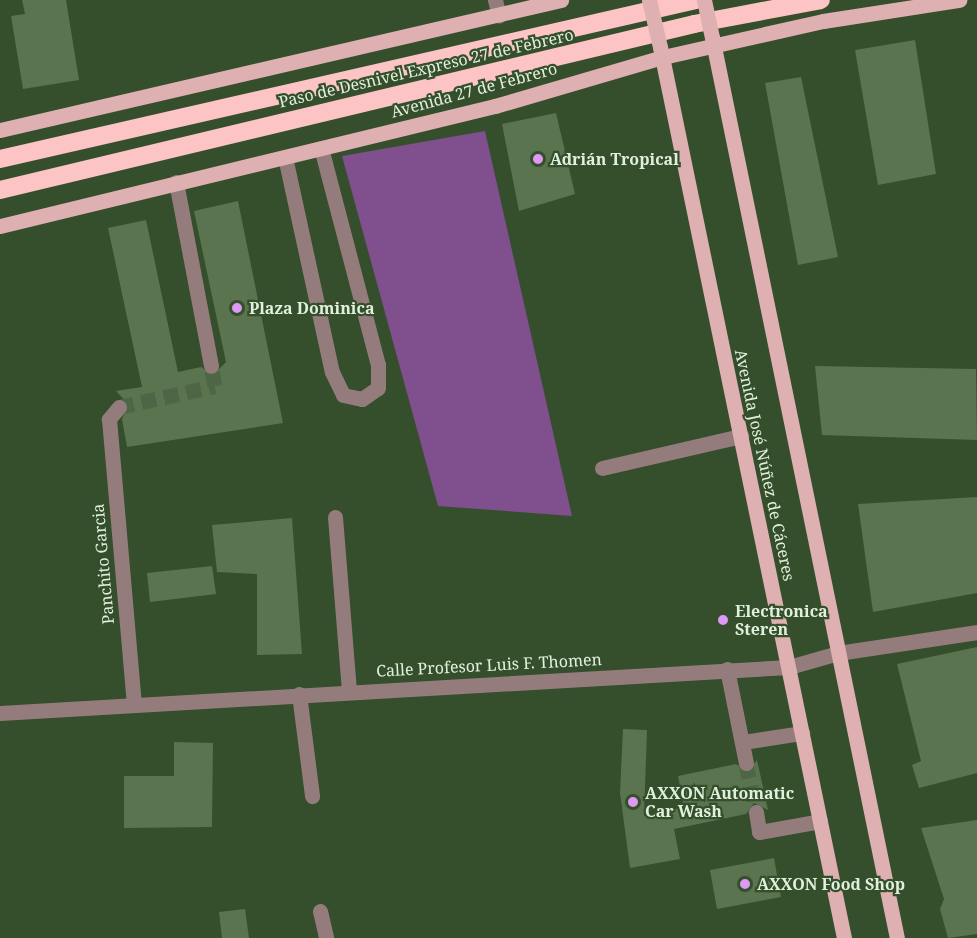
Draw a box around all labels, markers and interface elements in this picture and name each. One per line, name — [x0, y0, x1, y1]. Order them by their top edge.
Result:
street label: Paso de Desnivel Expreso 27 de Febrero — [277, 25, 575, 111]
street label: Avenida 27 de Febrero — [389, 59, 559, 121]
place label: Adrián Tropical — [550, 149, 679, 169]
marker: Adrián Tropical — [531, 152, 545, 166]
place label: Plaza Dominica — [249, 298, 375, 318]
marker: Plaza Dominica — [230, 301, 244, 315]
street label: Avenida José Núñez de Cáceres — [731, 348, 799, 582]
street label: Panchito Garcia — [88, 503, 118, 625]
place label: Electronica Steren — [735, 601, 828, 639]
marker: Electronica Steren — [716, 613, 730, 627]
street label: Calle Profesor Luis F. Thomen — [376, 649, 602, 681]
place label: AXXON Automatic Car Wash — [645, 783, 794, 821]
marker: AXXON Automatic Car Wash — [626, 795, 640, 809]
place label: AXXON Food Shop — [757, 874, 905, 894]
marker: AXXON Food Shop — [738, 877, 752, 891]

